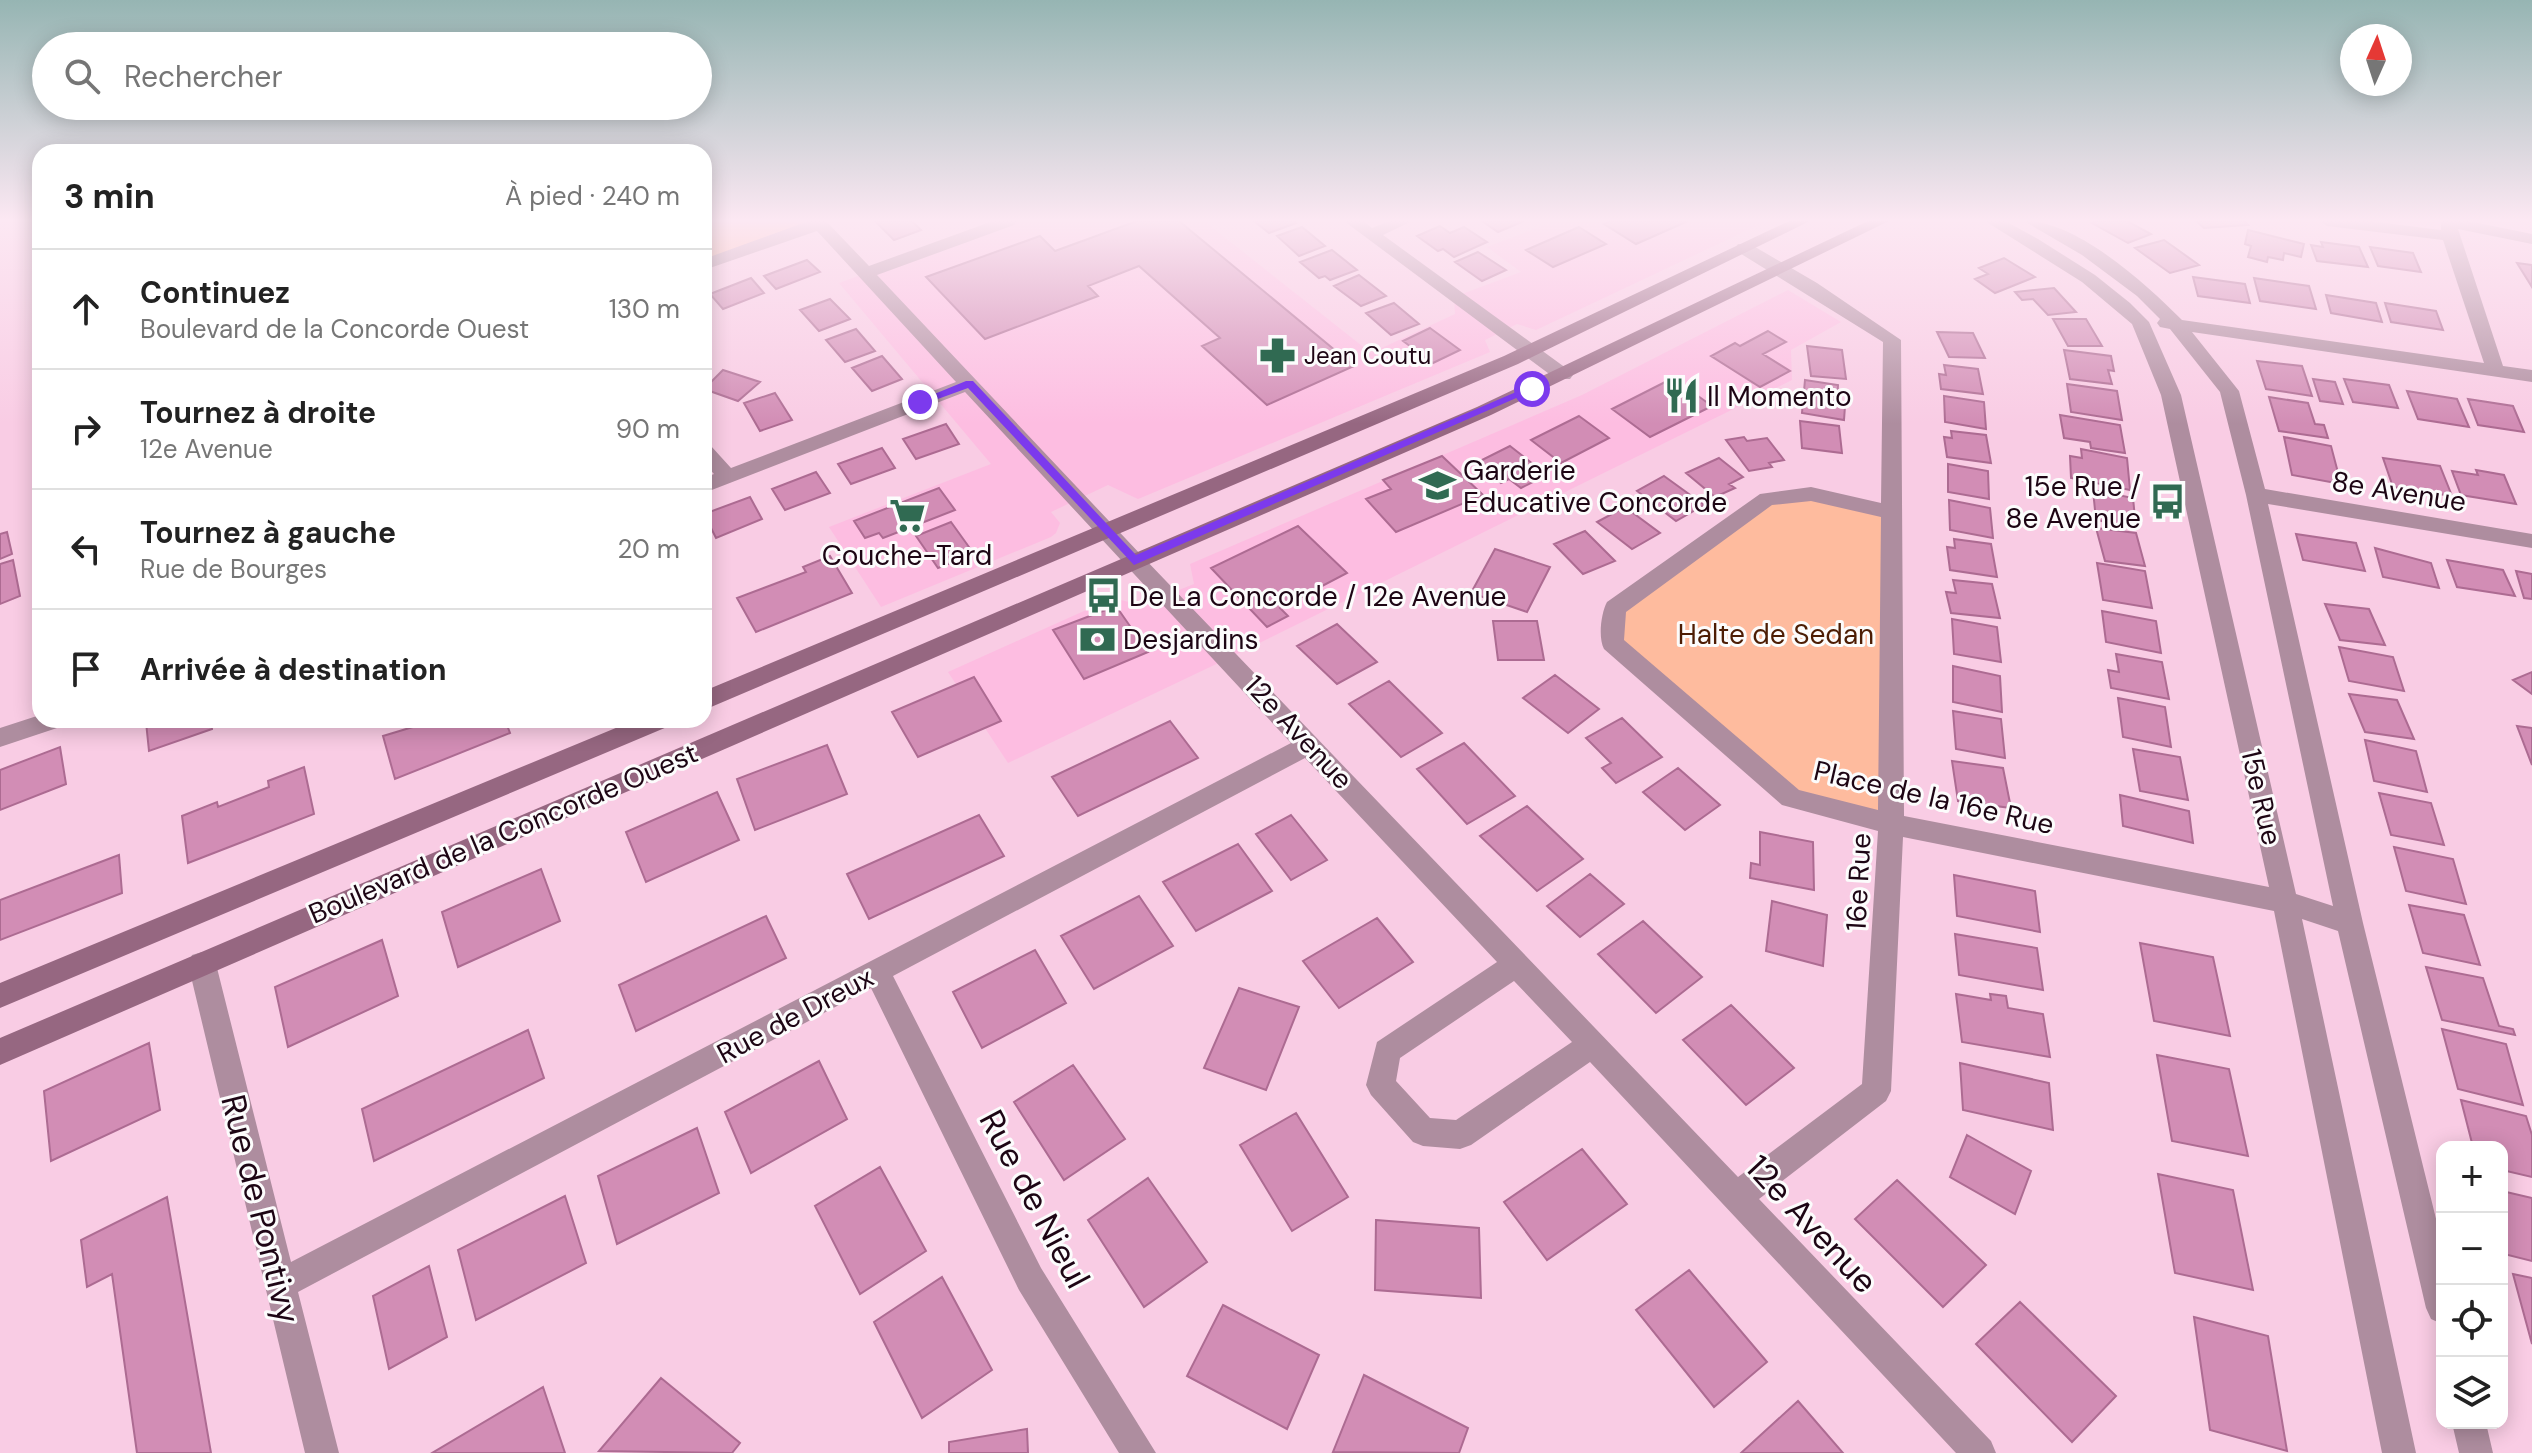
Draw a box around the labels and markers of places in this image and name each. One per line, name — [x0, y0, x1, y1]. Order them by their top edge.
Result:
pharmacy icon: Jean Coutu — [1259, 337, 1297, 375]
place label: Jean Coutu — [1304, 340, 1431, 371]
restaurant icon: Il Momento — [1662, 377, 1700, 415]
place label: Il Momento — [1707, 378, 1852, 415]
place label: Garderie Educative Concorde — [1463, 452, 1727, 521]
school or university icon: Garderie Educative Concorde — [1418, 467, 1456, 505]
place label: 15e Rue / 8e Avenue — [2005, 468, 2141, 537]
bus stop icon: 15e Rue / 8e Avenue — [2148, 483, 2186, 521]
supermarket icon: Couche-Tard — [888, 496, 926, 534]
place label: Couche-Tard — [822, 537, 992, 574]
bus stop icon: De La Concorde / 12e Avenue — [1084, 577, 1122, 615]
place label: De La Concorde / 12e Avenue — [1129, 578, 1506, 615]
bank icon: Desjardins — [1078, 620, 1116, 658]
place label: Desjardins — [1123, 621, 1259, 658]

